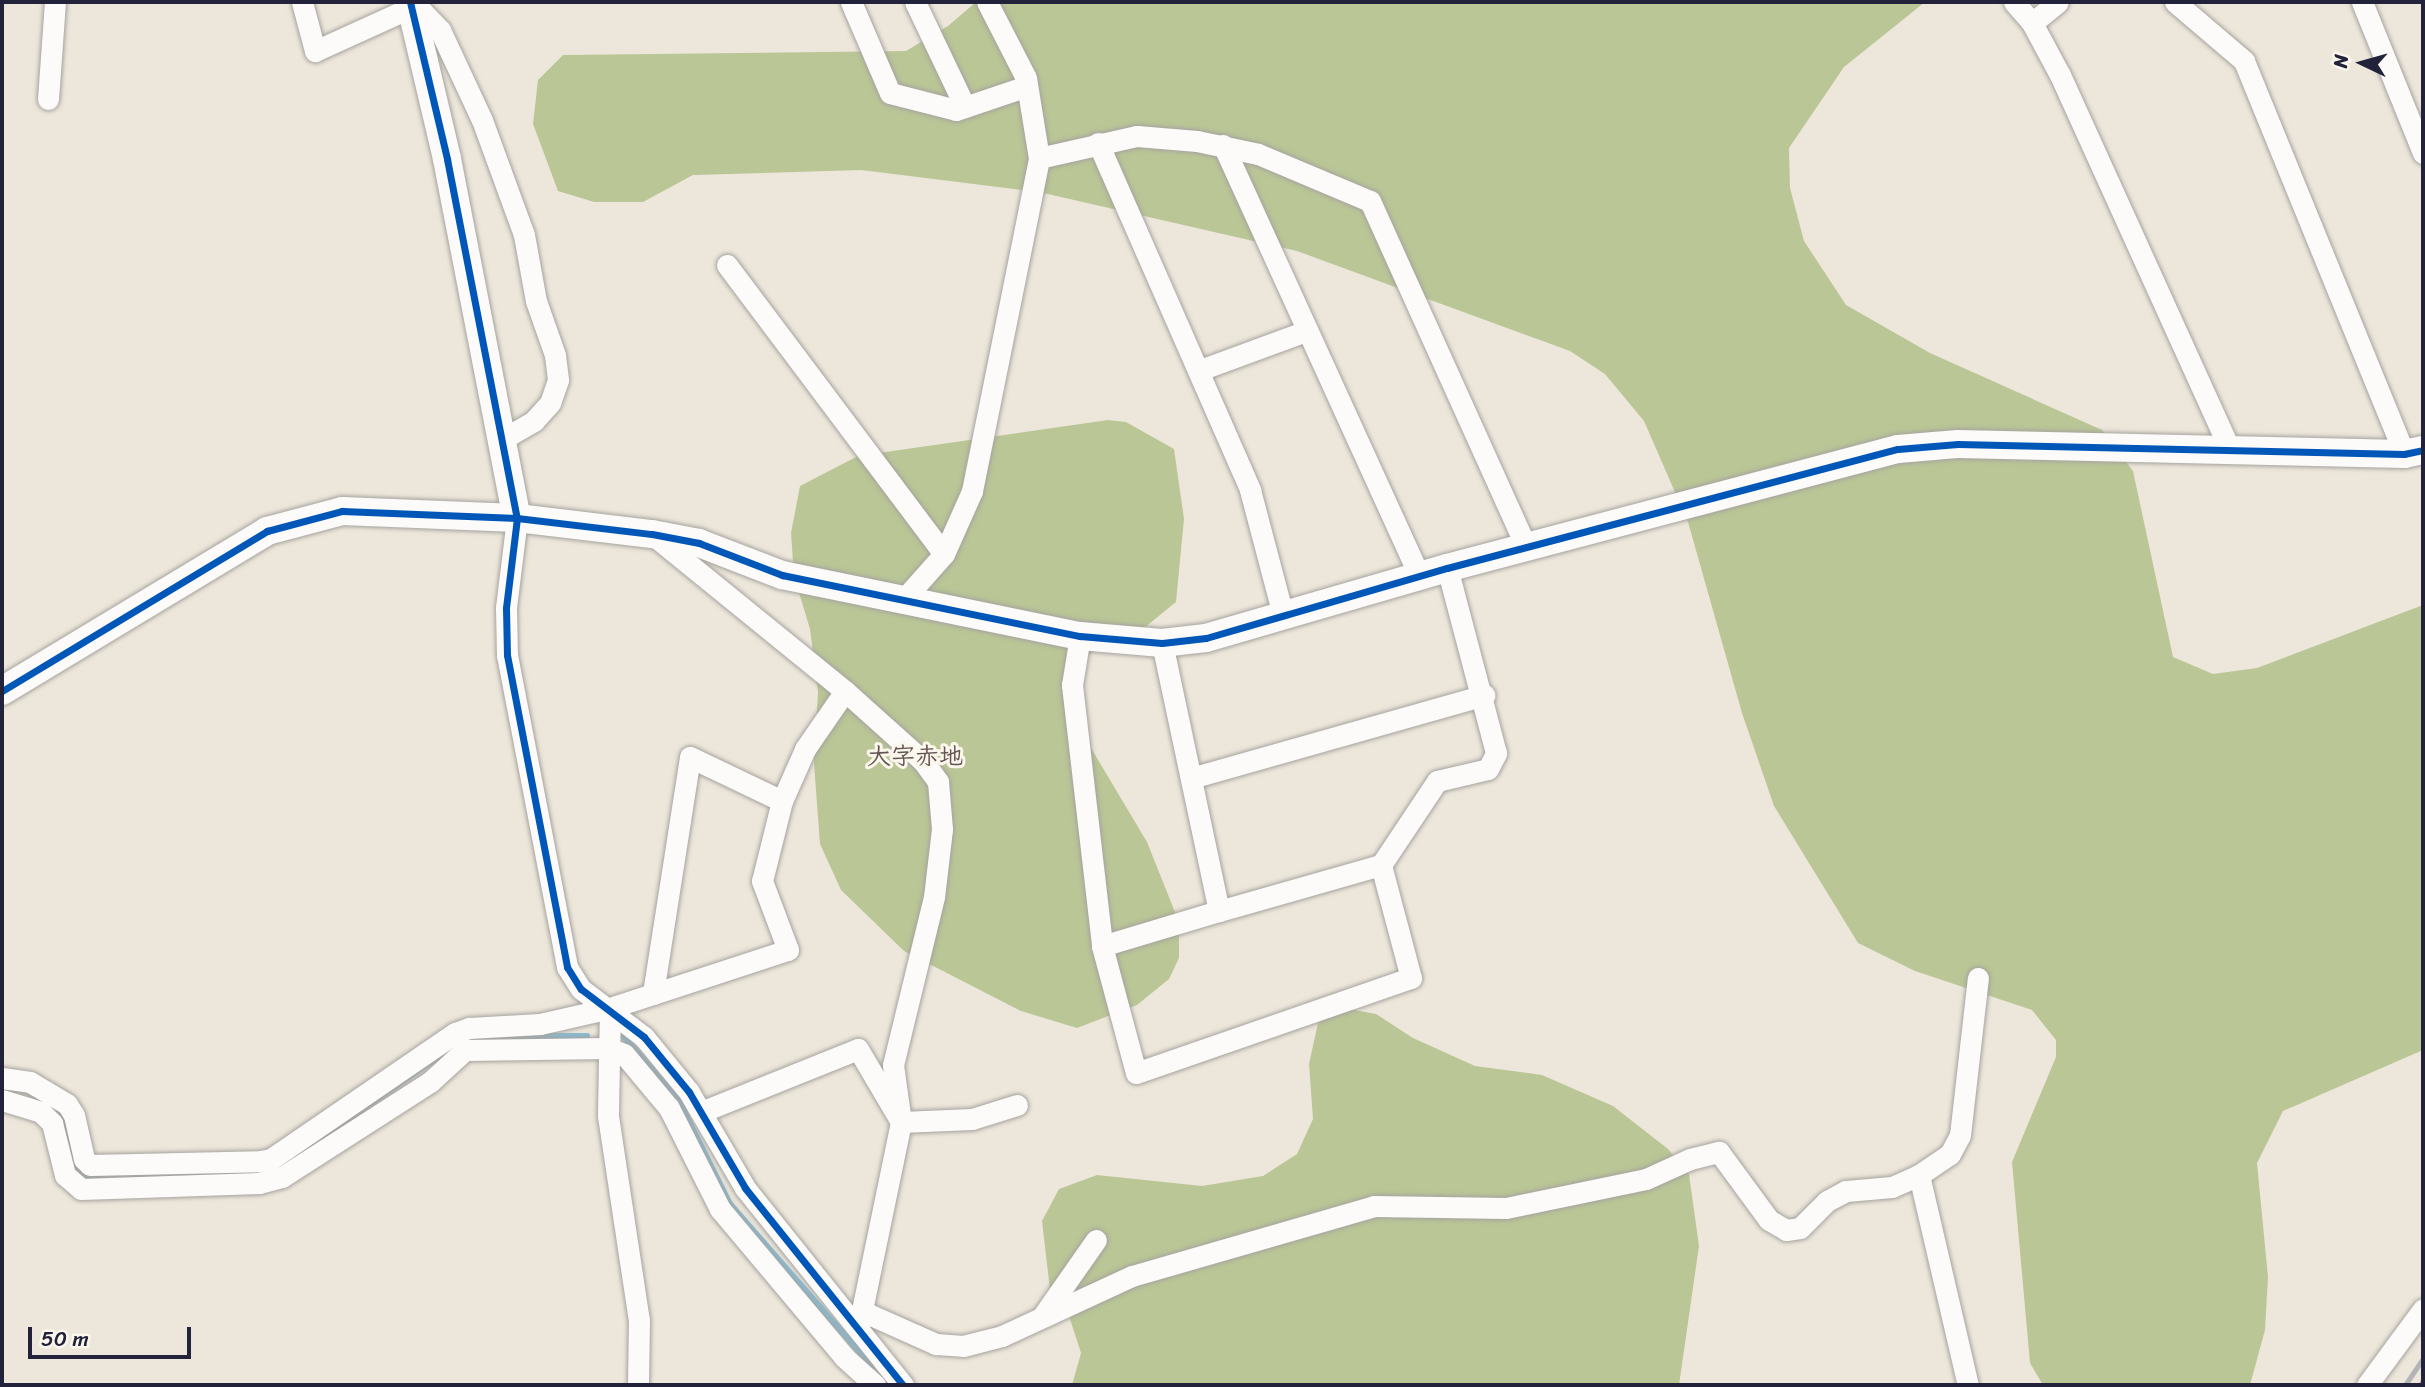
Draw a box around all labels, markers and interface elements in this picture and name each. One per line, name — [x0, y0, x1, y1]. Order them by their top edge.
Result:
north arrow — [2327, 28, 2397, 98]
text: N — [2324, 53, 2358, 69]
district label: 大字赤地 — [867, 743, 963, 771]
scale bar — [32, 1314, 194, 1358]
text: 50 m — [41, 1320, 89, 1358]

